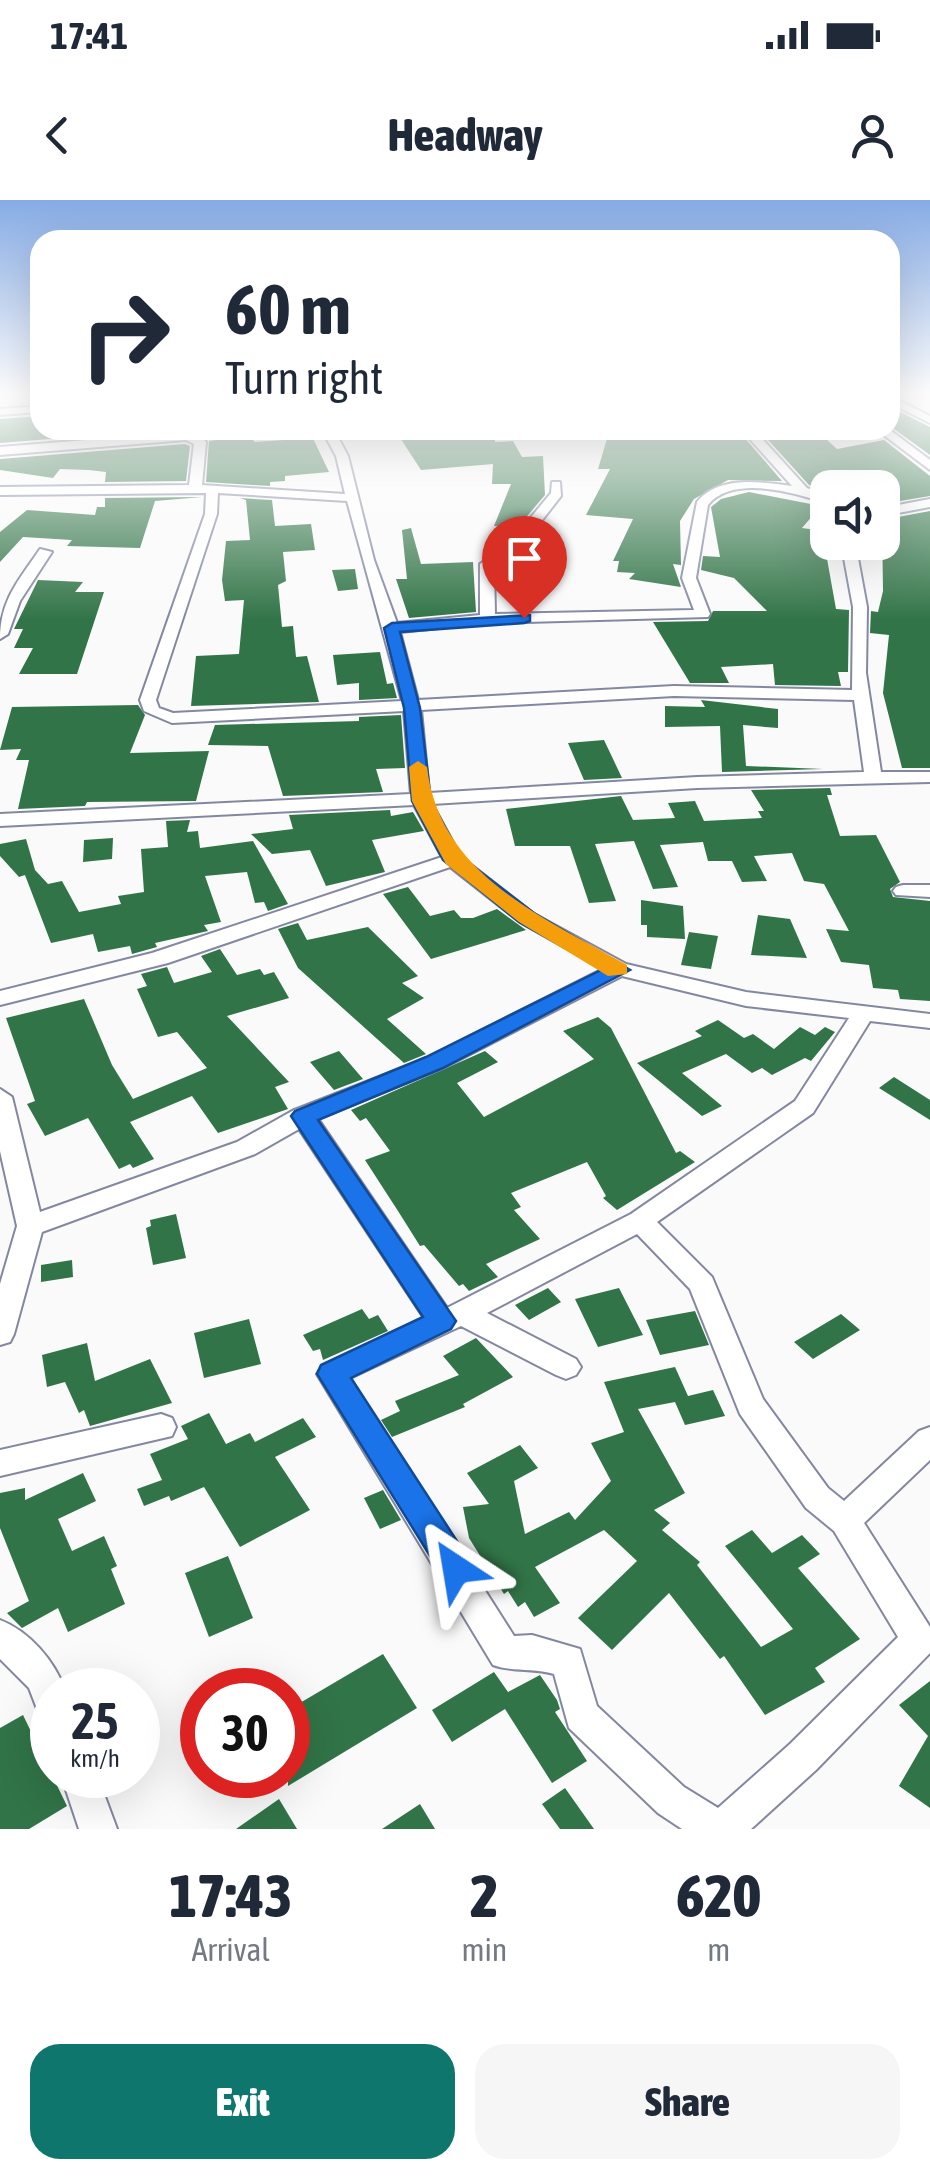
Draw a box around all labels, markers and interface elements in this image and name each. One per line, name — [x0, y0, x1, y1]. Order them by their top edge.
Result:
text: 17:41 — [50, 14, 128, 57]
icon: back — [30, 108, 85, 163]
icon: person — [845, 108, 900, 163]
text: Headway — [388, 109, 542, 161]
text: 60 m — [225, 269, 351, 349]
icon: right — [60, 270, 190, 400]
text: Turn right — [225, 352, 383, 404]
map controls — [810, 470, 900, 560]
button: sound — [810, 470, 900, 560]
pin — [482, 516, 567, 619]
icon: arrive — [497, 531, 552, 586]
position arrow — [404, 1517, 508, 1621]
speed limit sign: 30 — [180, 1668, 310, 1798]
text: 25 — [71, 1692, 118, 1750]
text: km/h — [70, 1744, 120, 1772]
text: 17:43 — [169, 1861, 292, 1930]
text: 2 — [470, 1861, 499, 1930]
text: 620 — [676, 1861, 761, 1930]
text: Arrival — [192, 1931, 270, 1968]
text: min — [461, 1931, 507, 1968]
text: m — [707, 1931, 730, 1968]
button: Exit — [30, 2044, 455, 2159]
button: Share — [475, 2044, 900, 2159]

